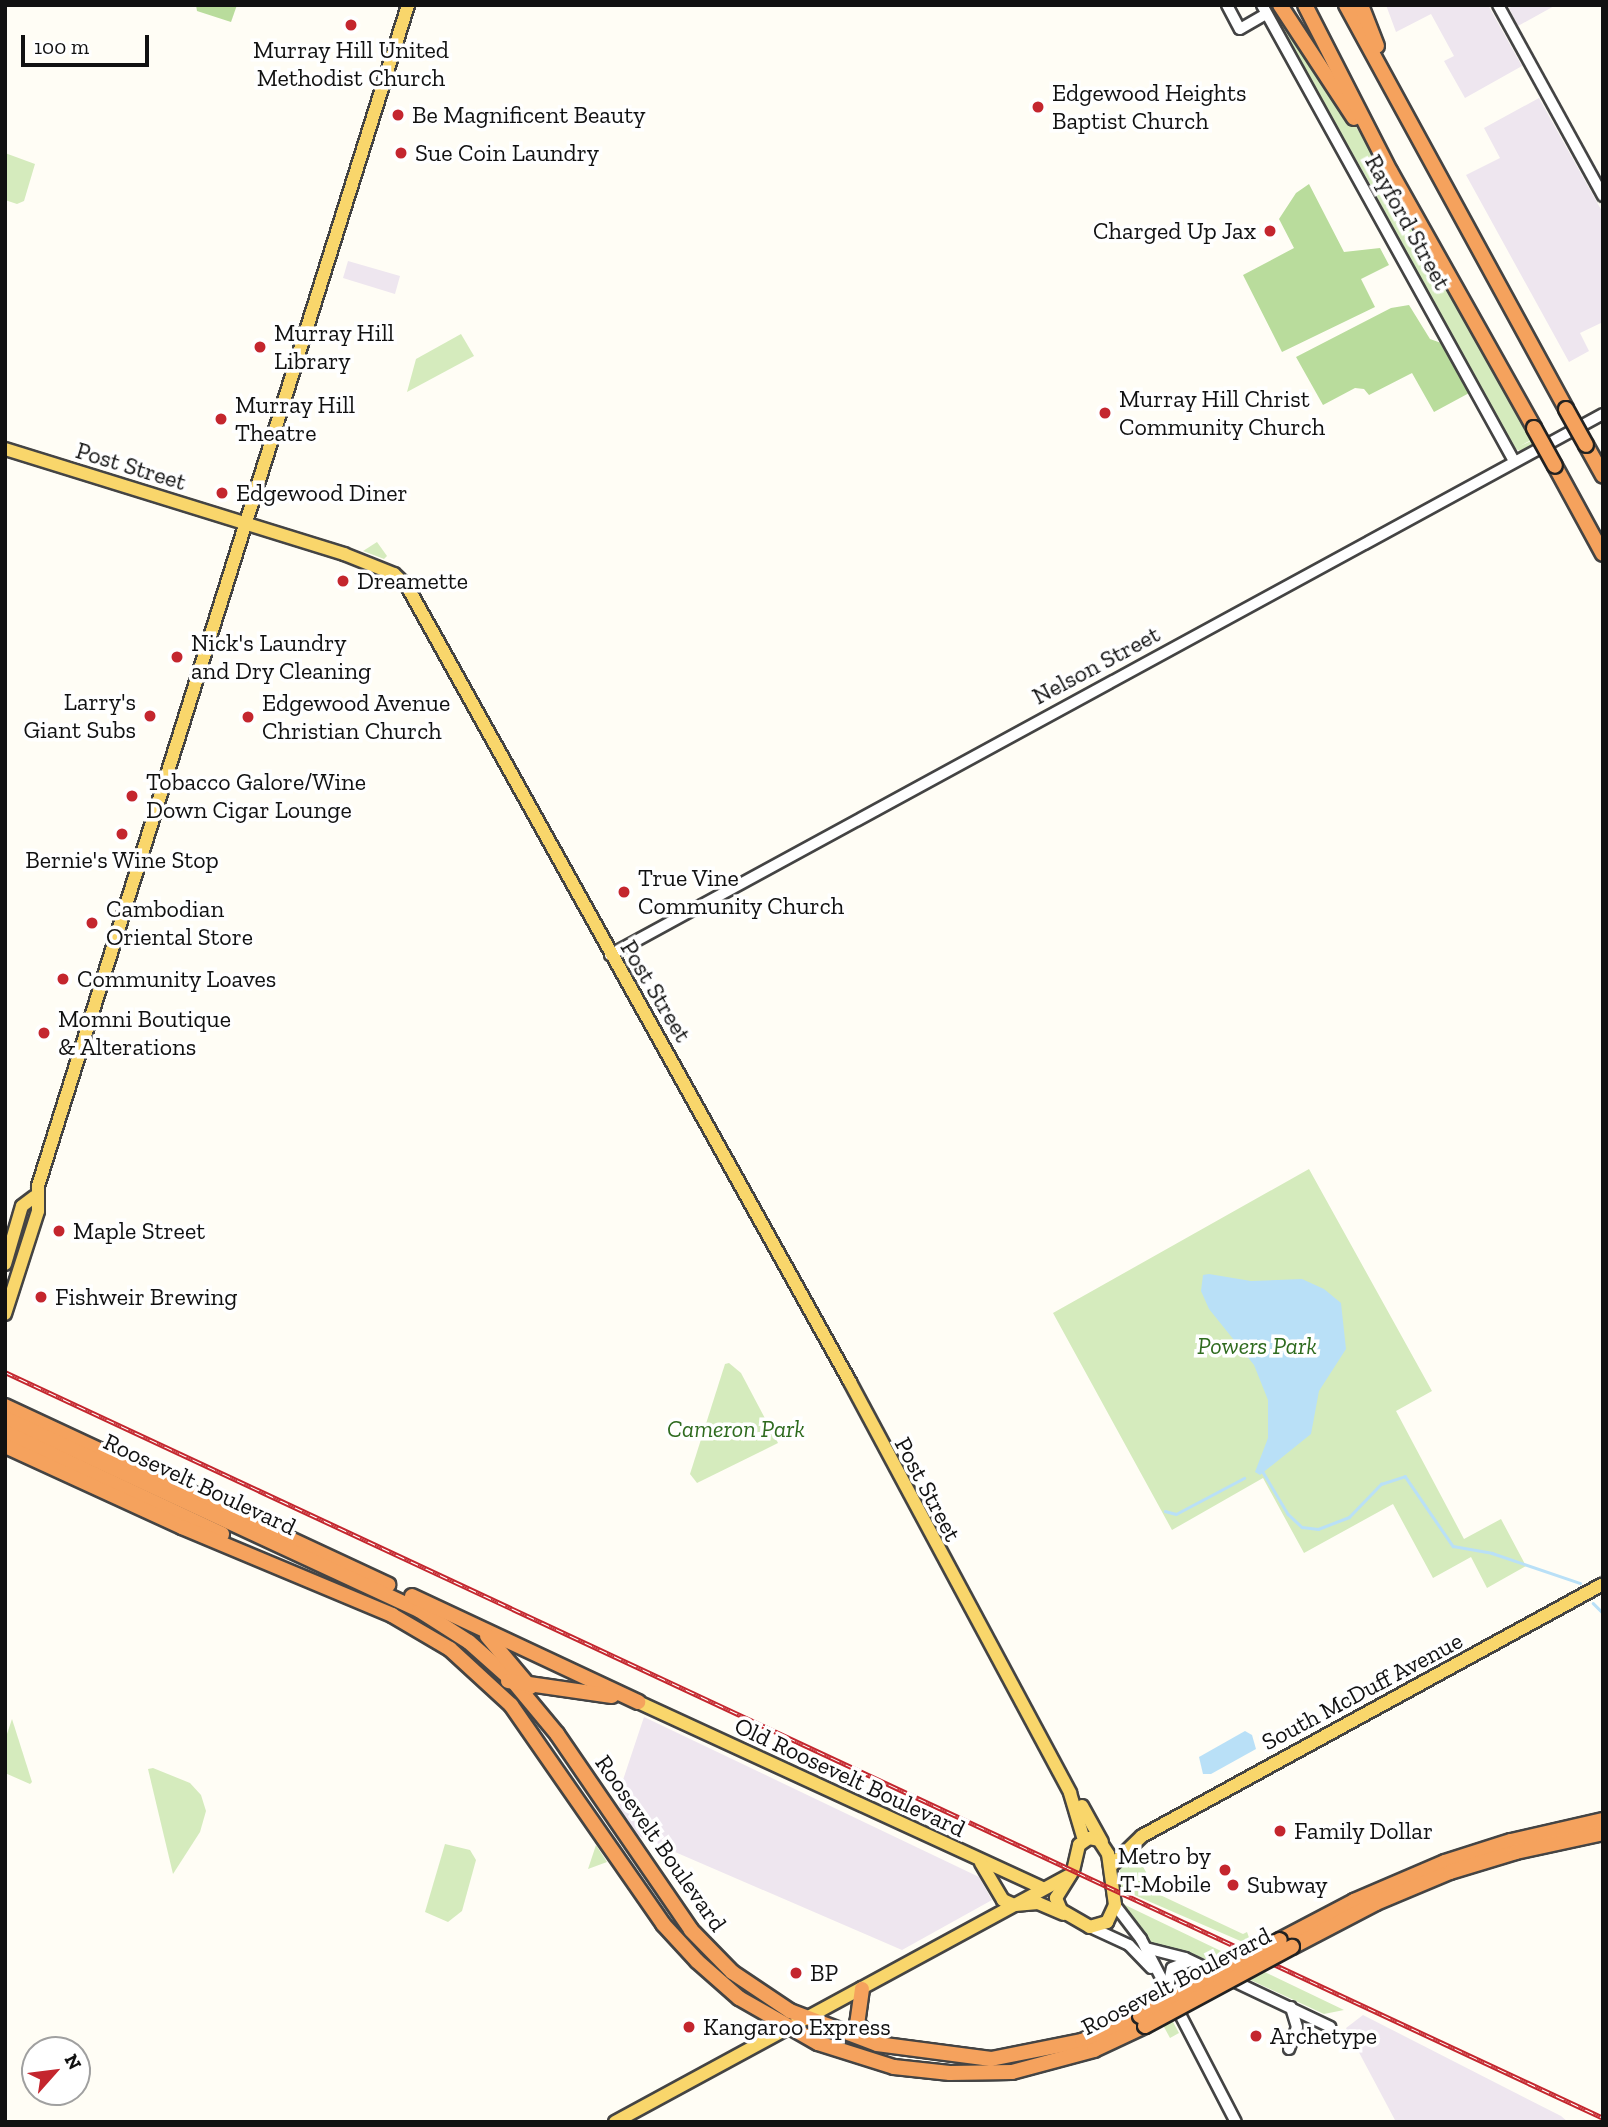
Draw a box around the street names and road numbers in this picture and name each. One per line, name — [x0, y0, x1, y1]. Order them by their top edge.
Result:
street label: Rayford Street — [1359, 149, 1457, 295]
street label: Post Street — [72, 436, 190, 496]
street label: Nelson Street — [1027, 619, 1165, 711]
street label: Post Street — [614, 935, 698, 1047]
street label: Roosevelt Boulevard — [99, 1427, 301, 1541]
street label: Post Street — [889, 1432, 967, 1546]
street label: South McDuff Avenue — [1256, 1626, 1468, 1756]
street label: Old Roosevelt Boulevard — [730, 1711, 970, 1843]
street label: Roosevelt Boulevard — [589, 1749, 733, 1937]
street label: Roosevelt Boulevard — [1076, 1921, 1276, 2041]

